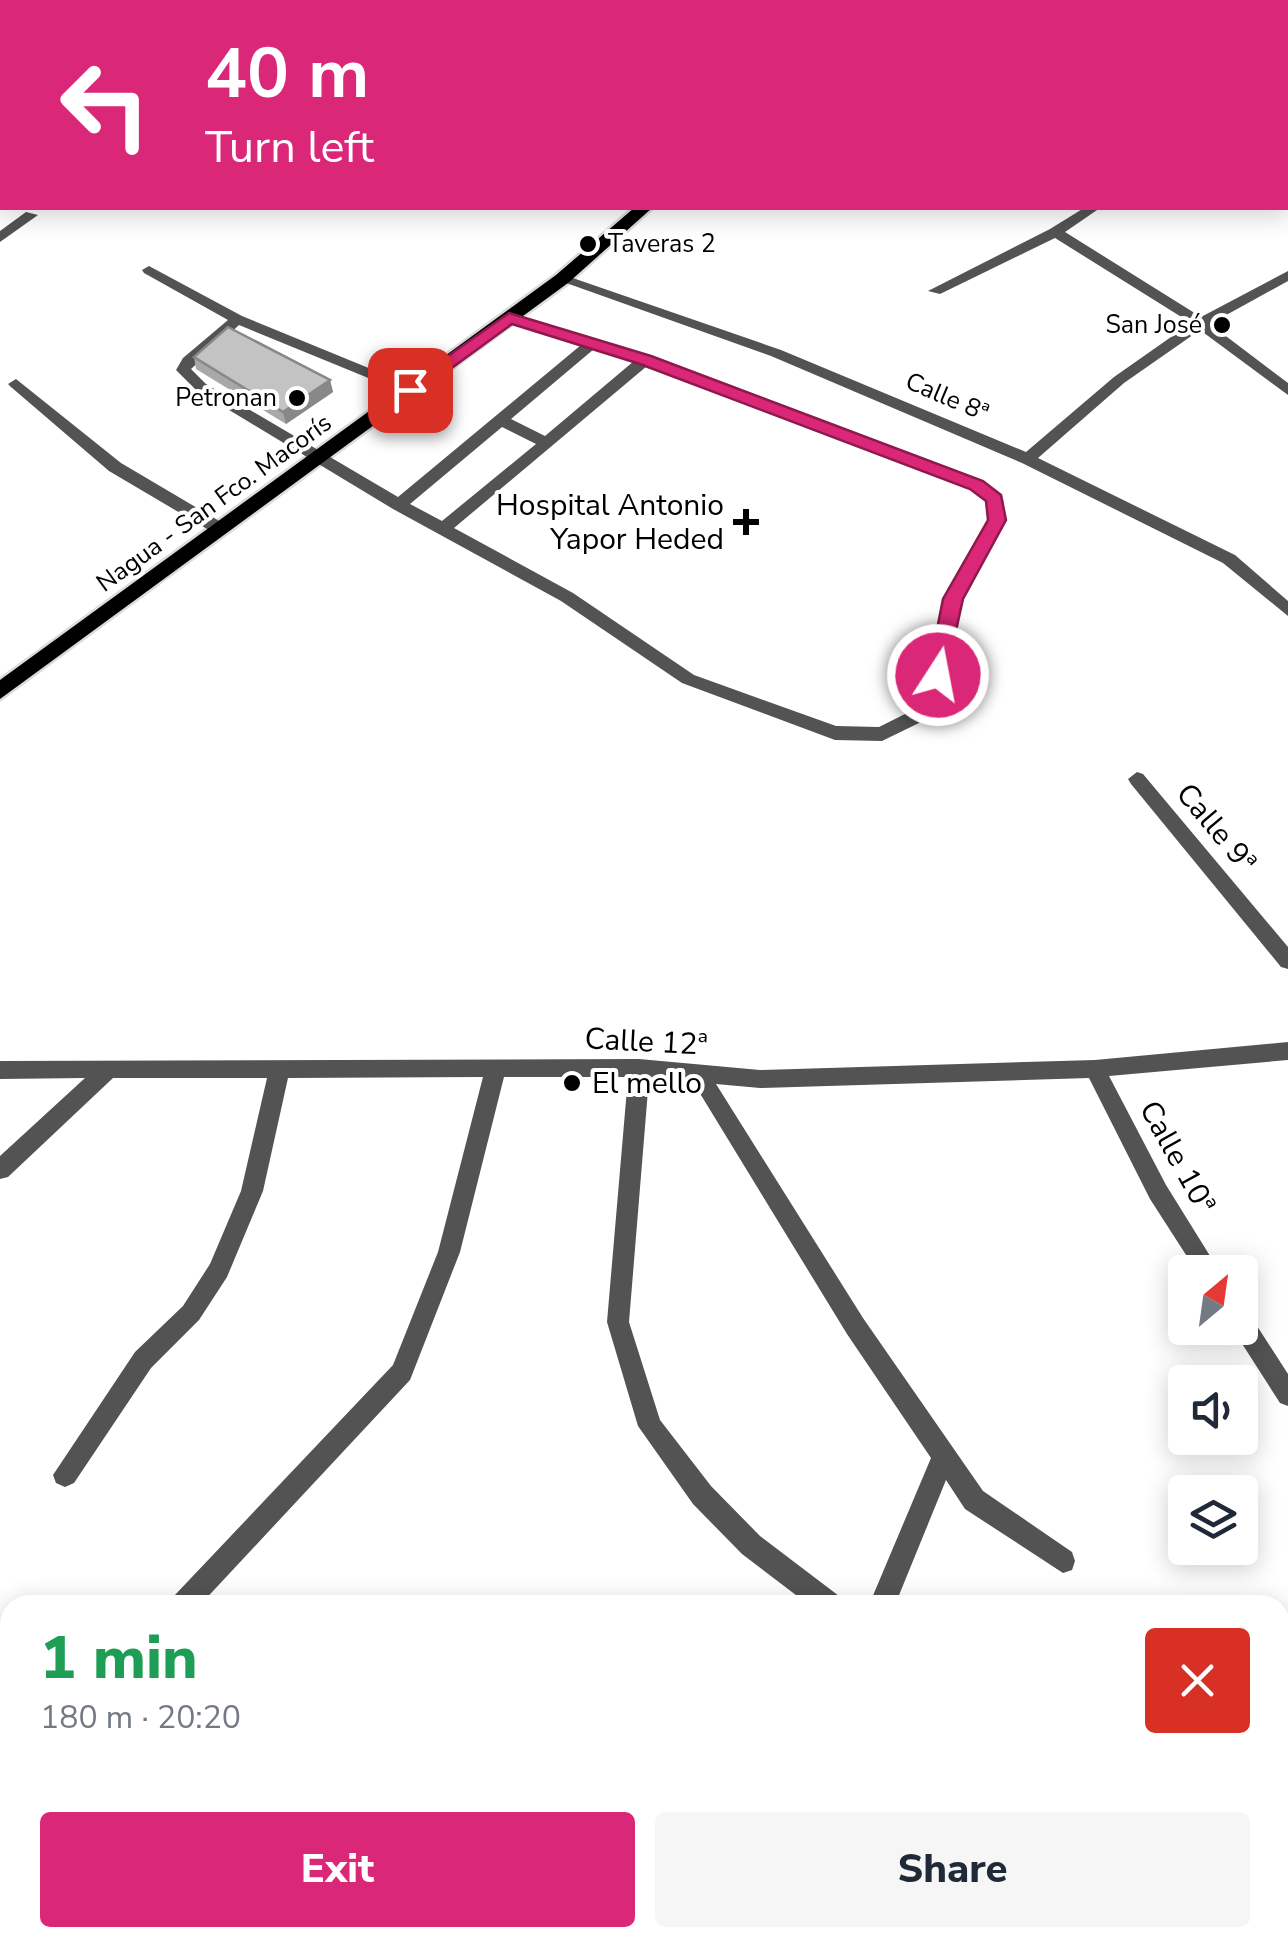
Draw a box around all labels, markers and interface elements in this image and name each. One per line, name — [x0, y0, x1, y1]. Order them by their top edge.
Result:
text: 40 m — [205, 26, 369, 122]
icon: left — [40, 40, 170, 170]
text: Turn left — [205, 117, 374, 178]
place label: Taveras 2 — [608, 227, 716, 261]
marker: Taveras 2 — [577, 233, 599, 255]
place label: San José — [1105, 308, 1202, 342]
marker: San José — [1211, 314, 1233, 336]
pin — [368, 348, 453, 433]
icon: arrive — [383, 363, 438, 418]
street label: Calle 8ª — [900, 364, 994, 430]
place label: Petronan — [175, 381, 277, 415]
marker: Petronan — [286, 387, 308, 409]
street label: Nagua - San Fco. Macorís — [90, 406, 338, 600]
place label: Hospital Antonio Yapor Heded — [496, 485, 724, 560]
marker: Hospital Antonio Yapor Heded — [733, 509, 759, 535]
position arrow — [886, 623, 990, 727]
street label: Calle 9ª — [1167, 775, 1265, 881]
street label: Calle 12ª — [584, 1018, 708, 1066]
place label: El mello — [592, 1063, 702, 1104]
marker: El mello — [561, 1072, 583, 1094]
street label: Calle 10ª — [1129, 1093, 1225, 1221]
north arrow — [1168, 1255, 1258, 1345]
map controls — [1168, 1255, 1258, 1565]
button: sound — [1168, 1365, 1258, 1455]
button: layers — [1168, 1475, 1258, 1565]
text: 1 min — [40, 1617, 198, 1699]
button: close — [1145, 1628, 1250, 1733]
text: 180 m · 20:20 — [40, 1696, 241, 1739]
button: Exit — [40, 1812, 635, 1927]
button: Share — [655, 1812, 1250, 1927]

